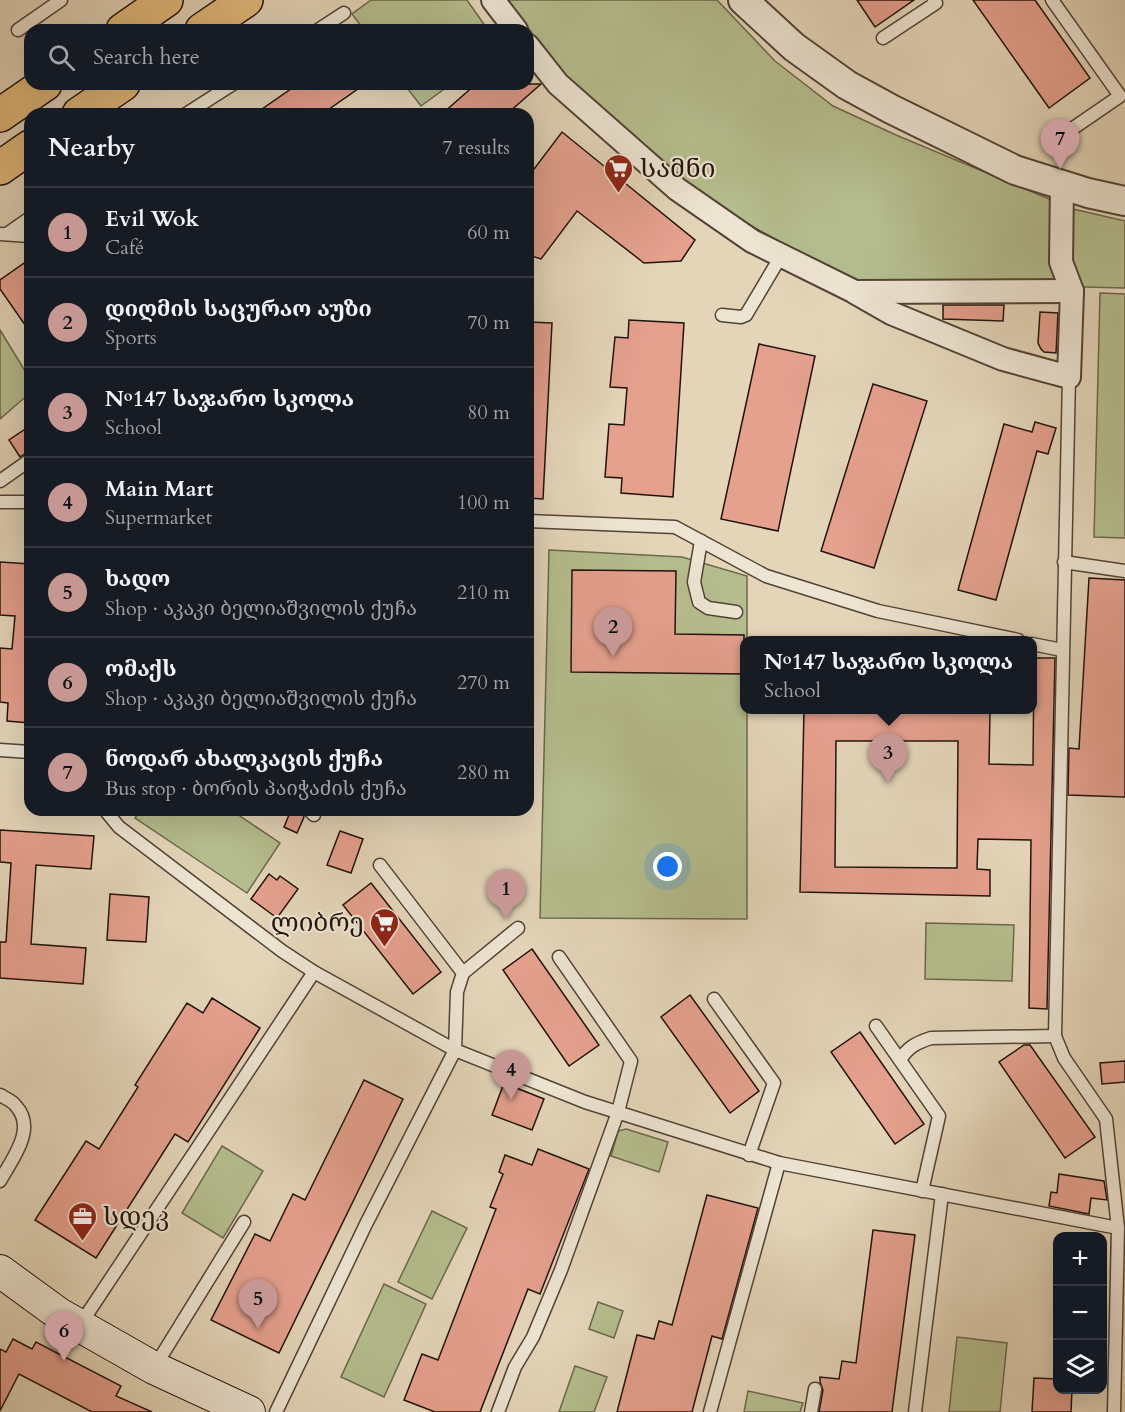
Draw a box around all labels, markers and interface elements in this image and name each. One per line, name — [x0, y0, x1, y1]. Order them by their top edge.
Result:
search box — [24, 24, 534, 90]
icon: search — [45, 41, 78, 74]
text: Search here — [93, 42, 200, 72]
pin: 7 — [1040, 120, 1080, 169]
text: Nearby — [48, 130, 136, 165]
text: 7 results — [442, 134, 510, 161]
place label: სამნი — [640, 151, 715, 186]
supermarket icon: სამნი — [603, 152, 635, 194]
text: Evil Wok — [105, 204, 199, 234]
text: 1 — [62, 219, 73, 246]
text: 60 m — [467, 219, 510, 246]
text: Café — [105, 234, 144, 261]
text: დიღმის საცურაო აუზი — [105, 294, 372, 324]
text: 2 — [62, 309, 73, 336]
text: 70 m — [467, 309, 510, 336]
text: Sports — [105, 324, 157, 351]
text: №147 საჯარო სკოლა — [105, 384, 354, 414]
text: 3 — [62, 399, 73, 426]
text: 80 m — [467, 399, 510, 426]
text: School — [105, 414, 162, 441]
text: Main Mart — [105, 474, 213, 504]
text: 4 — [62, 489, 73, 516]
text: 100 m — [457, 489, 510, 516]
text: Supermarket — [105, 504, 212, 531]
text: ხადო — [105, 564, 170, 594]
text: 5 — [62, 579, 73, 606]
text: 210 m — [457, 579, 510, 606]
text: Shop · აკაკი ბელიაშვილის ქუჩა — [105, 595, 417, 622]
pin: 2 — [594, 608, 632, 657]
popup — [740, 636, 1037, 714]
text: №147 საჯარო სკოლა — [764, 647, 1013, 677]
text: ომაქს — [105, 654, 177, 684]
text: 6 — [62, 669, 73, 696]
text: 270 m — [457, 669, 510, 696]
text: School — [764, 677, 821, 704]
text: Shop · აკაკი ბელიაშვილის ქუჩა — [105, 685, 417, 712]
pin: 3 — [868, 734, 908, 783]
text: ნოდარ ახალკაცის ქუჩა — [105, 744, 383, 774]
text: 7 — [62, 759, 73, 786]
text: 280 m — [457, 759, 510, 786]
text: Bus stop · ბორის პაიჭაძის ქუჩა — [105, 775, 407, 802]
your location — [653, 852, 682, 881]
pin: 1 — [486, 870, 526, 919]
place label: ლიბრე — [271, 905, 364, 940]
supermarket icon: ლიბრე — [369, 906, 401, 948]
pin: 4 — [492, 1050, 530, 1100]
place label: სდეკ — [103, 1199, 169, 1234]
office icon: სდეკ — [66, 1200, 98, 1242]
map controls — [1053, 1232, 1107, 1394]
button: + — [1053, 1232, 1107, 1286]
pin: 5 — [238, 1280, 278, 1329]
button: − — [1053, 1286, 1107, 1340]
pin: 6 — [44, 1312, 84, 1361]
button: layers — [1053, 1340, 1107, 1394]

